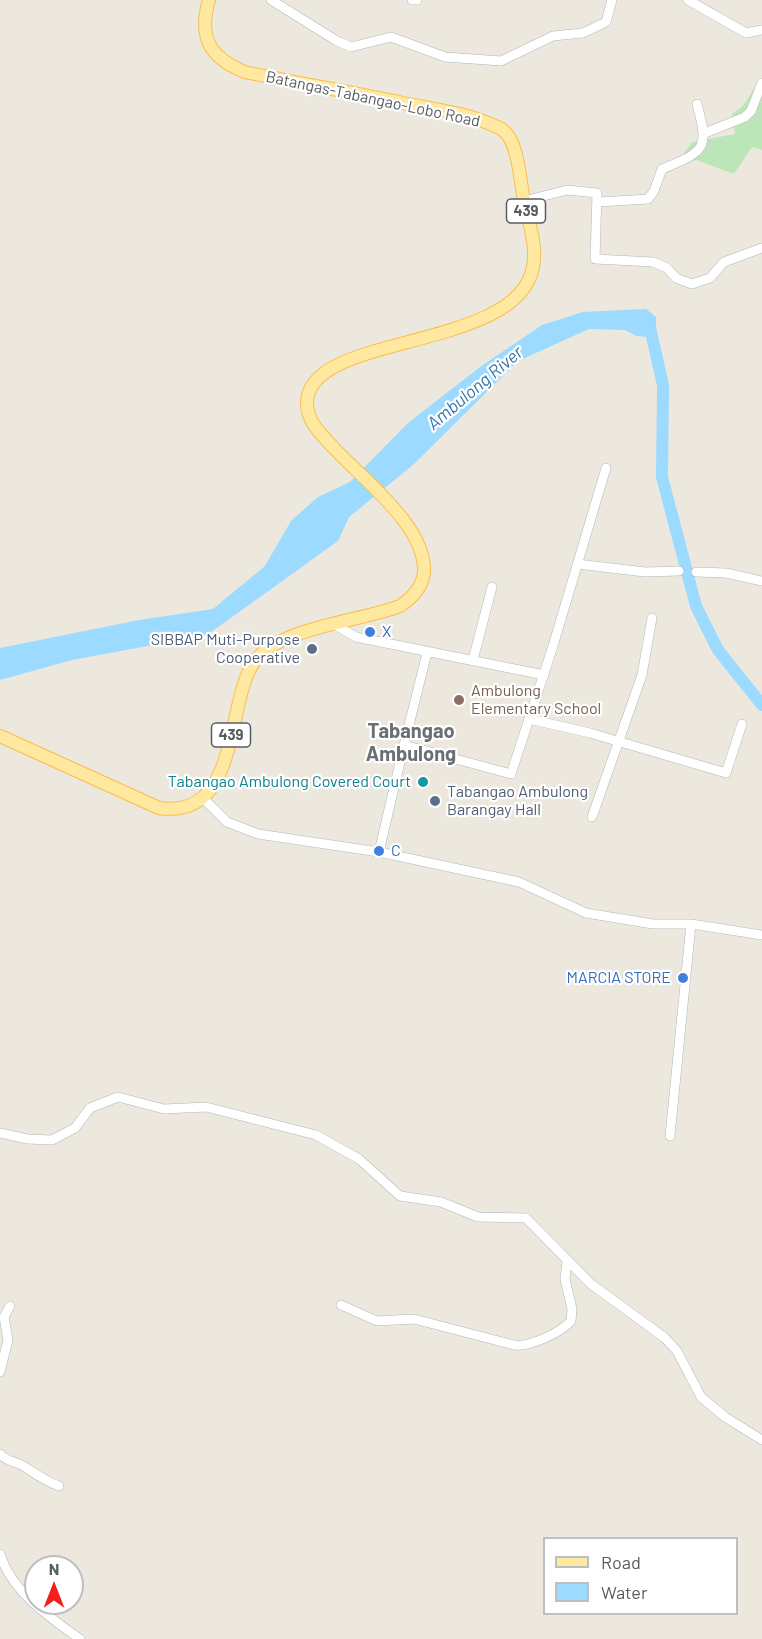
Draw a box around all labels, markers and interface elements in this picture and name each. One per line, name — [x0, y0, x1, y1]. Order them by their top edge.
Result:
street label: Batangas-Tabangao-Lobo Road — [264, 67, 482, 131]
road number: 439 — [506, 199, 546, 223]
water label: Ambulong River — [423, 342, 527, 434]
place label: X — [382, 622, 391, 642]
marker: X — [363, 625, 377, 639]
place label: SIBBAP Muti-Purpose Cooperative — [151, 630, 300, 668]
marker: SIBBAP Muti-Purpose Cooperative — [305, 642, 319, 656]
place label: Ambulong Elementary School — [471, 681, 601, 719]
marker: Ambulong Elementary School — [452, 693, 466, 707]
district label: Tabangao Ambulong — [366, 719, 456, 766]
road number: 439 — [212, 723, 250, 747]
place label: Tabangao Ambulong Covered Court — [168, 772, 411, 792]
marker: Tabangao Ambulong Covered Court — [416, 775, 430, 789]
place label: Tabangao Ambulong Barangay Hall — [447, 782, 588, 820]
marker: Tabangao Ambulong Barangay Hall — [428, 794, 442, 808]
place label: C — [391, 841, 401, 861]
marker: C — [372, 844, 386, 858]
place label: MARCIA STORE — [567, 968, 671, 988]
marker: MARCIA STORE — [676, 971, 690, 985]
legend — [543, 1537, 738, 1615]
text: Road — [601, 1551, 641, 1573]
north arrow — [24, 1555, 84, 1615]
text: N — [49, 1559, 59, 1578]
text: Water — [601, 1581, 648, 1603]

